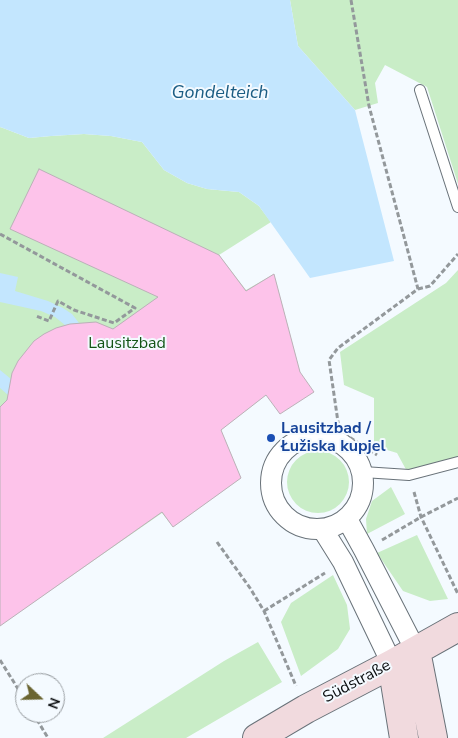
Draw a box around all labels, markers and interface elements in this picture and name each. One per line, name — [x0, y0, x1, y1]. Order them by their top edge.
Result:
water label: Gondelteich — [171, 83, 269, 105]
park label: Lausitzbad — [88, 334, 166, 354]
place label: Lausitzbad / Łužiska kupjel — [281, 419, 385, 457]
marker: Lausitzbad / Łužiska kupjel — [265, 432, 277, 444]
street label: Südstraße — [320, 656, 394, 708]
north arrow — [15, 673, 65, 723]
text: N — [43, 695, 64, 711]

